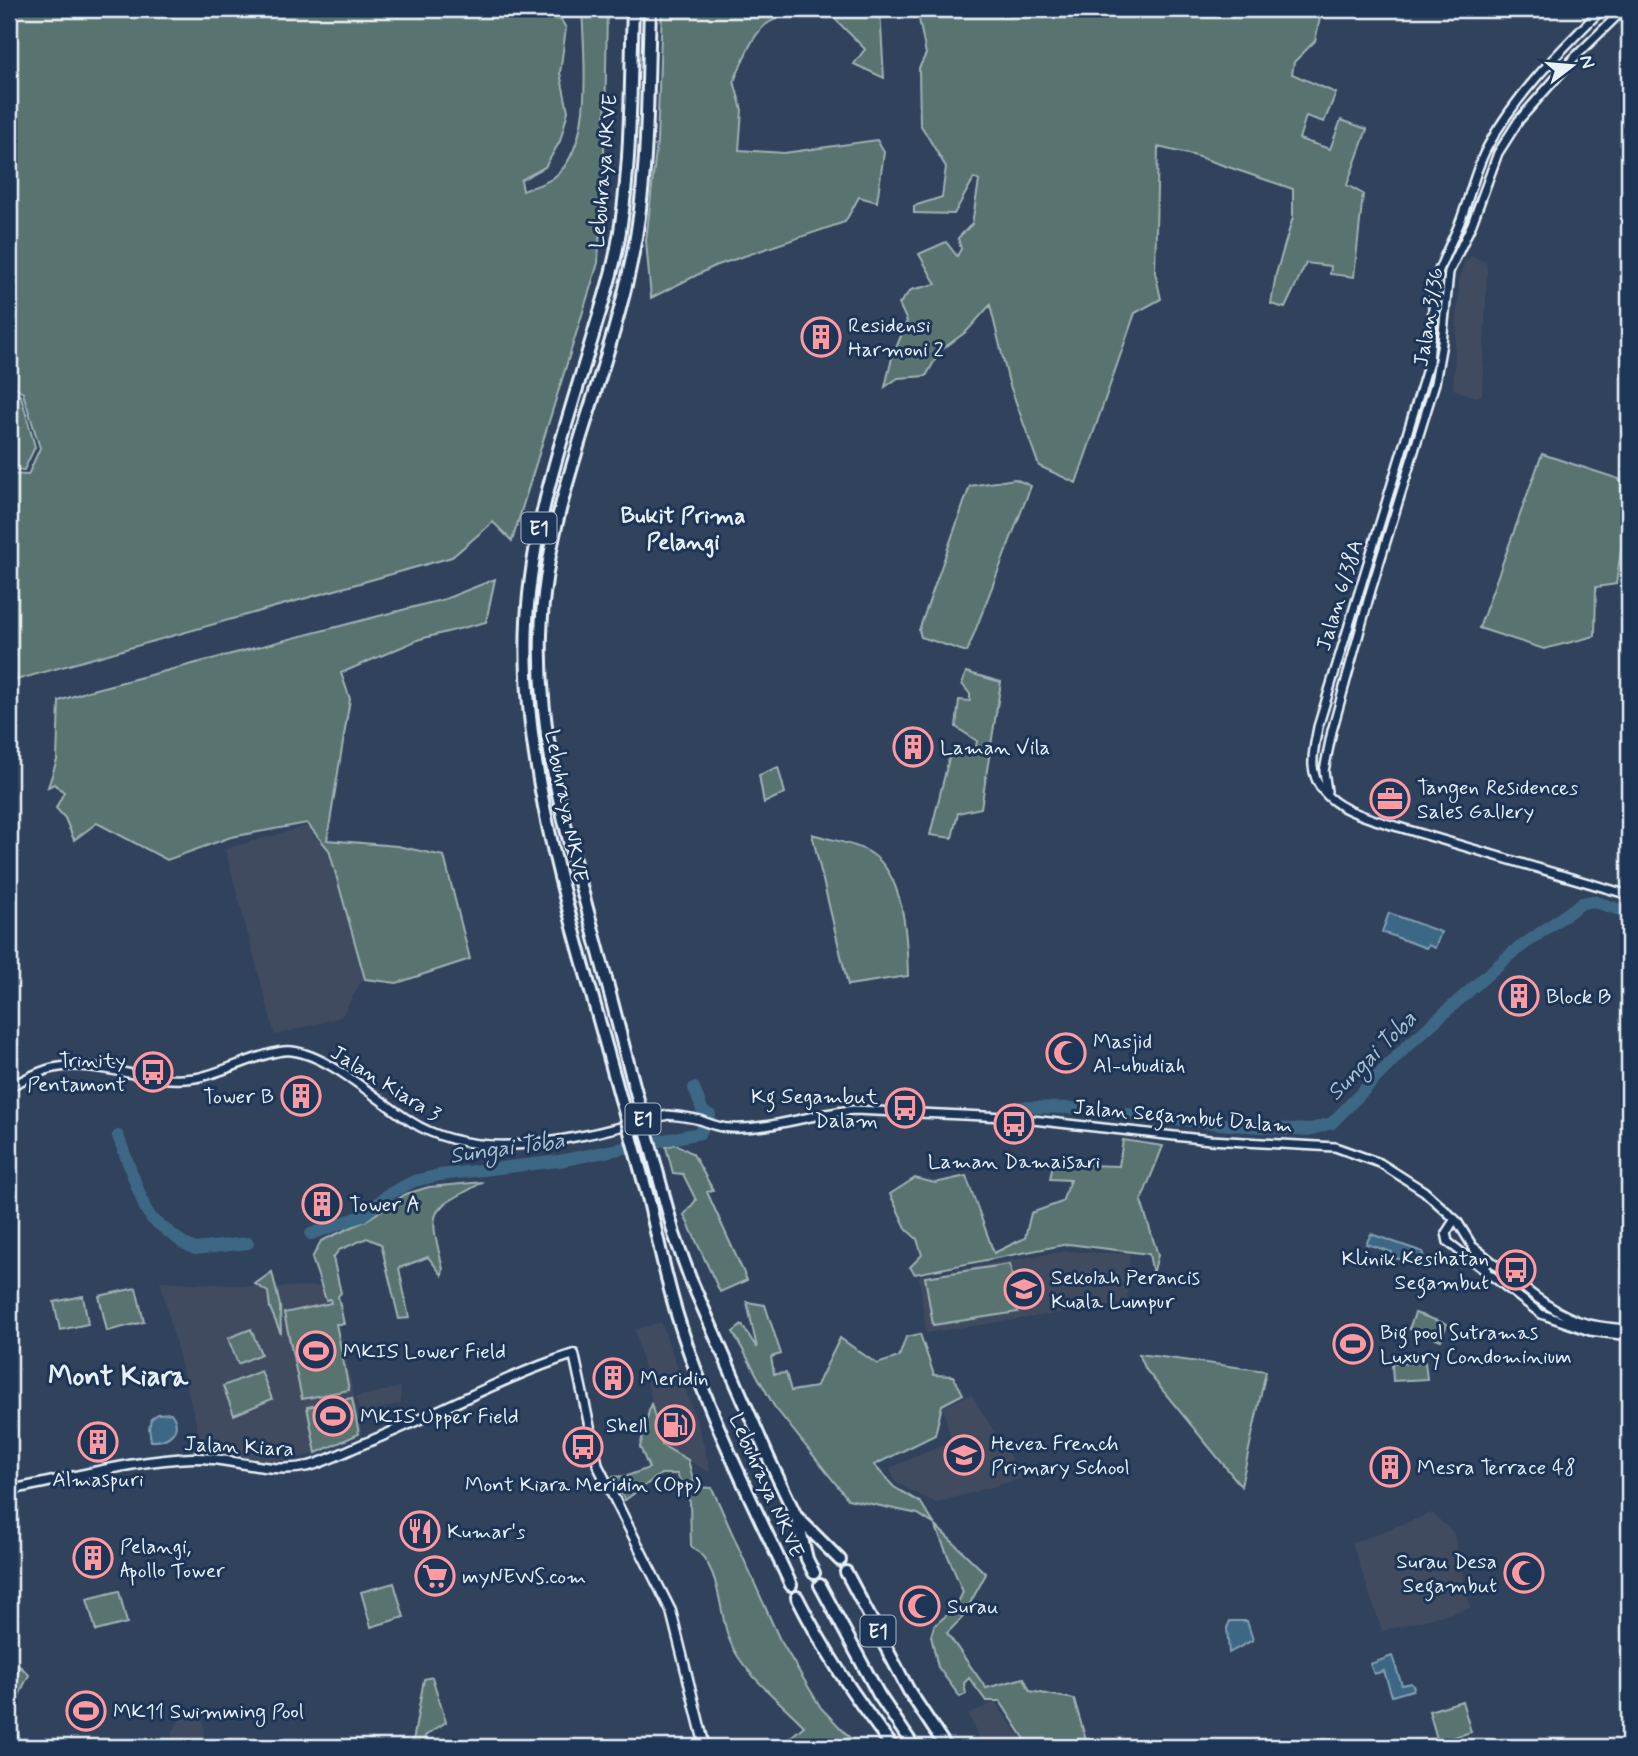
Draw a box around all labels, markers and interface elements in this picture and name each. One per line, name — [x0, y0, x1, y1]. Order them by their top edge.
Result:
north arrow — [1536, 32, 1606, 102]
text: N — [1573, 52, 1601, 71]
street label: Lebuhraya NKVE — [583, 93, 625, 249]
street label: Jalan 3/36 — [1407, 266, 1451, 369]
place label: Residensi Harmoni 2 — [848, 312, 944, 364]
building icon: Residensi Harmoni 2 — [800, 316, 842, 358]
district label: Bukit Prima Pelangi — [621, 502, 745, 558]
road number: E1 — [522, 512, 556, 544]
street label: Jalan 6/38A — [1310, 536, 1370, 654]
building icon: Laman Vila — [892, 726, 934, 768]
street label: Lebuhraya NKVE — [537, 728, 595, 885]
place label: Laman Vila — [940, 734, 1050, 762]
place label: Tangen Residences Sales Gallery — [1417, 774, 1578, 826]
office icon: Tangen Residences Sales Gallery — [1369, 778, 1411, 820]
building icon: Block B — [1498, 975, 1540, 1017]
place label: Block B — [1546, 983, 1611, 1011]
water label: Sungai Toba — [1321, 1005, 1425, 1109]
place label: Masjid Al-ubudiah — [1093, 1028, 1185, 1080]
mosque icon: Masjid Al-ubudiah — [1045, 1032, 1087, 1074]
street label: Jalan Kiara 3 — [325, 1039, 446, 1129]
place label: Trinity Pentamont — [27, 1047, 126, 1099]
bus stop icon: Trinity Pentamont — [132, 1051, 174, 1093]
building icon: Tower B — [280, 1075, 322, 1117]
place label: Tower B — [203, 1083, 274, 1111]
place label: Kg Segambut Dalam — [751, 1083, 879, 1135]
bus stop icon: Kg Segambut Dalam — [884, 1087, 926, 1129]
street label: Jalan Segambut Dalam — [1072, 1093, 1294, 1143]
bus stop icon: Laman Damaisari — [993, 1103, 1035, 1145]
road number: E1 — [626, 1104, 660, 1134]
water label: Sungai Toba — [448, 1126, 567, 1174]
place label: Laman Damaisari — [928, 1148, 1101, 1176]
building icon: Tower A — [301, 1183, 343, 1225]
place label: Tower A — [349, 1191, 420, 1219]
place label: Klinik Kesihatan Segambut — [1342, 1245, 1489, 1299]
bus stop icon: Klinik Kesihatan Segambut — [1495, 1249, 1537, 1291]
place label: Sekolah Perancis Kuala Lumpur — [1051, 1264, 1200, 1316]
school or university icon: Sekolah Perancis Kuala Lumpur — [1003, 1268, 1045, 1310]
place label: Big pool Sutramas Luxury Condominium — [1380, 1319, 1572, 1371]
sports icon: Big pool Sutramas Luxury Condominium — [1332, 1323, 1374, 1365]
sports icon: MKIS Lower Field — [295, 1330, 337, 1372]
place label: MKIS Lower Field — [343, 1338, 506, 1366]
building icon: Meridin — [592, 1357, 634, 1399]
district label: Mont Kiara — [48, 1359, 189, 1396]
place label: Meridin — [640, 1365, 709, 1393]
sports icon: MKIS Upper Field — [312, 1395, 354, 1437]
place label: MKIS Upper Field — [360, 1403, 519, 1431]
fuel station icon: Shell — [654, 1404, 696, 1446]
street label: Lebuhraya NKVE — [722, 1409, 810, 1562]
place label: Shell — [606, 1412, 648, 1440]
building icon: Almaspuri — [77, 1421, 119, 1463]
bus stop icon: Mont Kiara Meridin (Opp) — [562, 1426, 604, 1468]
street label: Jalan Kiara — [183, 1430, 295, 1464]
place label: Hevea French Primary School — [991, 1430, 1130, 1482]
school or university icon: Hevea French Primary School — [943, 1434, 985, 1476]
building icon: Mesra Terrace 48 — [1369, 1446, 1411, 1488]
place label: Mesra Terrace 48 — [1417, 1454, 1576, 1482]
place label: Almaspuri — [52, 1466, 144, 1494]
place label: Mont Kiara Meridin (Opp) — [465, 1471, 702, 1499]
restaurant icon: Kumar's — [399, 1510, 441, 1552]
place label: Kumar's — [447, 1518, 525, 1546]
place label: Pelangi, Apollo Tower — [120, 1533, 225, 1586]
building icon: Pelangi, Apollo Tower — [72, 1537, 114, 1579]
place label: Surau Desa Segambut — [1396, 1548, 1497, 1602]
mosque icon: Surau Desa Segambut — [1503, 1552, 1545, 1594]
supermarket icon: myNEWS.com — [414, 1555, 456, 1597]
place label: myNEWS.com — [462, 1563, 586, 1591]
mosque icon: Surau — [899, 1585, 941, 1627]
place label: Surau — [947, 1593, 999, 1621]
road number: E1 — [860, 1616, 896, 1646]
sports icon: MK11 Swimming Pool — [65, 1690, 107, 1732]
place label: MK11 Swimming Pool — [113, 1698, 304, 1727]

